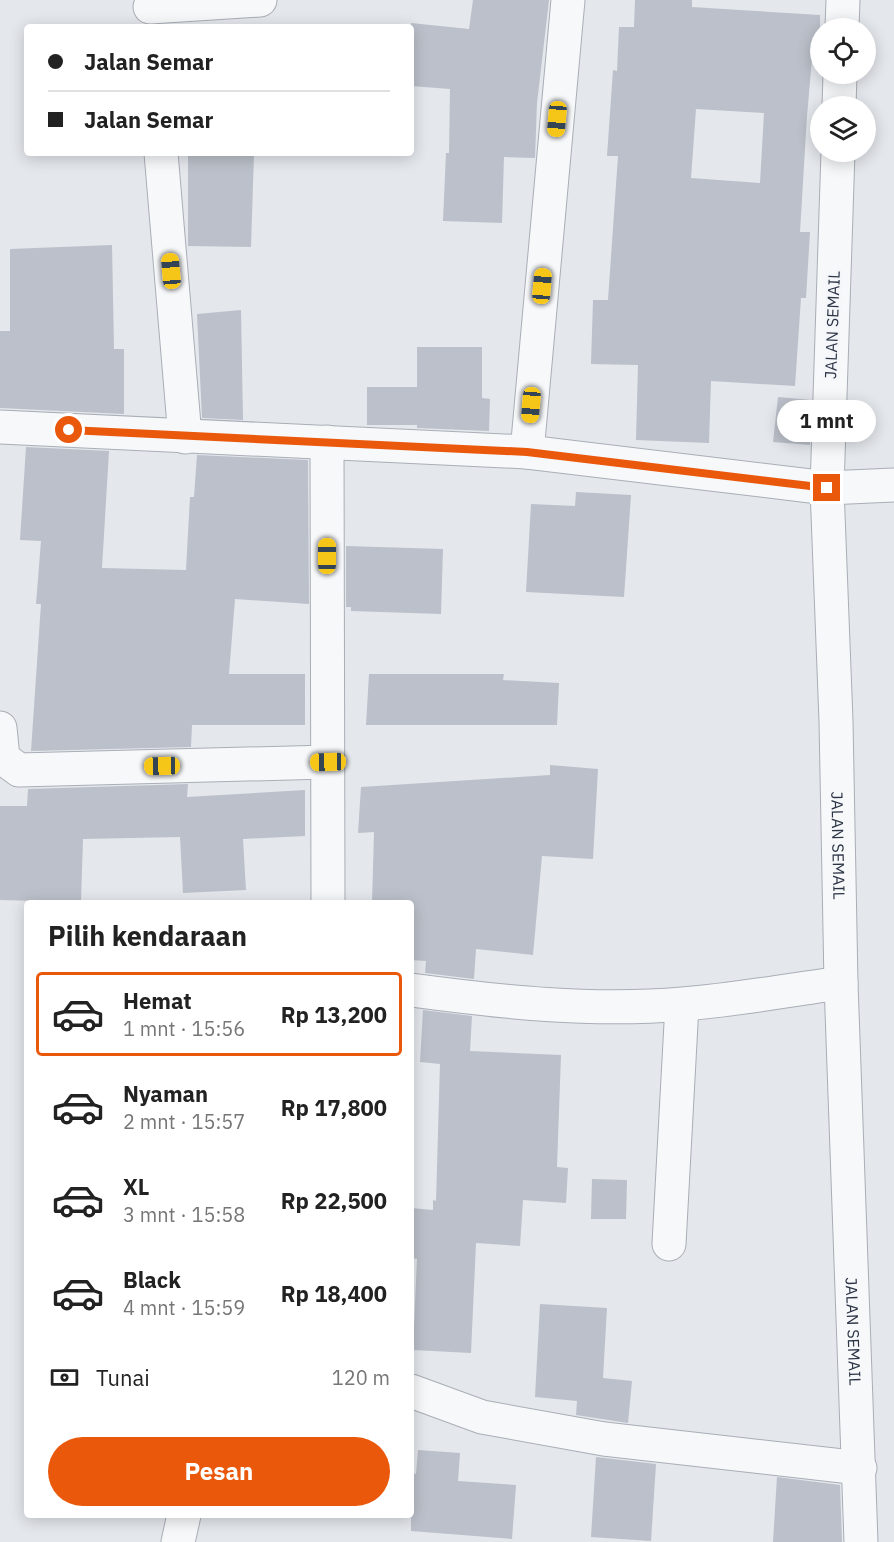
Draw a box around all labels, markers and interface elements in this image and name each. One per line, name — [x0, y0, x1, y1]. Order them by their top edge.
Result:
map controls — [810, 18, 876, 162]
button: locate — [810, 18, 876, 84]
text: Jalan Semar — [84, 47, 213, 76]
button: layers — [810, 96, 876, 162]
car — [546, 100, 568, 138]
text: Jalan Semar — [84, 105, 213, 134]
car — [160, 252, 182, 290]
car — [531, 267, 553, 305]
street label: JALAN SEMAIL — [820, 271, 844, 379]
car — [520, 386, 542, 424]
callout: 1 mnt — [778, 401, 876, 443]
text: 1 mnt — [799, 407, 854, 434]
route start — [55, 416, 82, 443]
route end — [813, 474, 840, 501]
car — [318, 538, 336, 574]
car — [310, 753, 346, 771]
car — [144, 757, 180, 775]
street label: JALAN SEMAIL — [827, 791, 849, 900]
text: Pilih kendaraan — [48, 918, 247, 953]
text: Hemat — [123, 986, 192, 1015]
icon: car — [51, 987, 105, 1041]
text: Rp 13,200 — [281, 1000, 387, 1029]
text: 1 mnt · 15:56 — [123, 1015, 245, 1042]
text: Nyaman — [123, 1079, 208, 1108]
icon: car — [51, 1080, 105, 1134]
text: Rp 17,800 — [281, 1093, 387, 1122]
text: 2 mnt · 15:57 — [123, 1108, 245, 1135]
text: XL — [123, 1172, 149, 1201]
icon: car — [51, 1173, 105, 1227]
text: Rp 22,500 — [281, 1186, 387, 1215]
text: 3 mnt · 15:58 — [123, 1201, 245, 1228]
text: Black — [123, 1265, 181, 1294]
icon: car — [51, 1266, 105, 1320]
street label: JALAN SEMAIL — [842, 1277, 865, 1386]
text: Rp 18,400 — [281, 1279, 387, 1308]
text: 4 mnt · 15:59 — [123, 1294, 245, 1321]
icon: cash — [48, 1361, 81, 1394]
text: Tunai — [96, 1363, 150, 1392]
text: 120 m — [332, 1364, 390, 1391]
button: Pesan — [48, 1437, 390, 1506]

